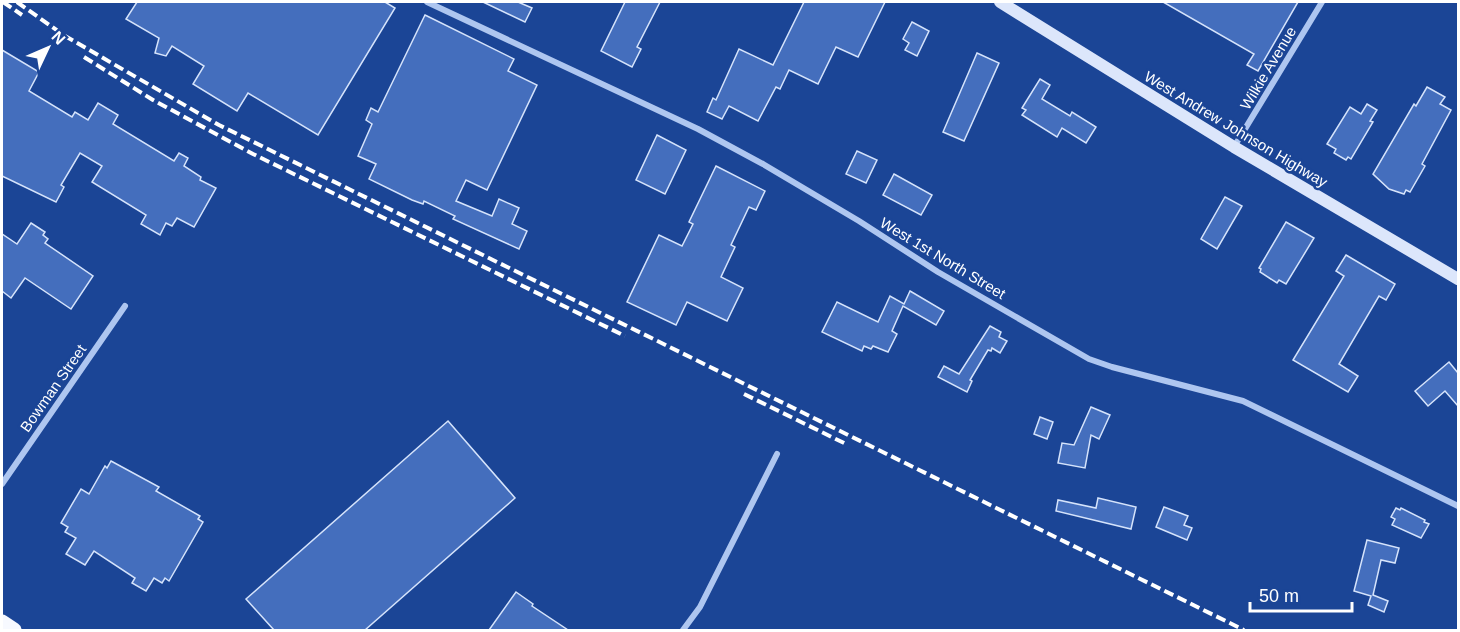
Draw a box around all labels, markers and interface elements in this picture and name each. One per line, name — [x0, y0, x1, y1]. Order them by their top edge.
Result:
north arrow — [18, 18, 78, 78]
street label: Wilkie Avenue — [1237, 23, 1299, 113]
text: N — [48, 28, 69, 48]
street label: West Andrew Johnson Highway — [1141, 67, 1331, 191]
street label: West 1st North Street — [877, 214, 1009, 303]
street label: Bowman Street — [17, 340, 90, 435]
scale bar — [1250, 575, 1352, 613]
text: 50 m — [1259, 586, 1299, 606]

